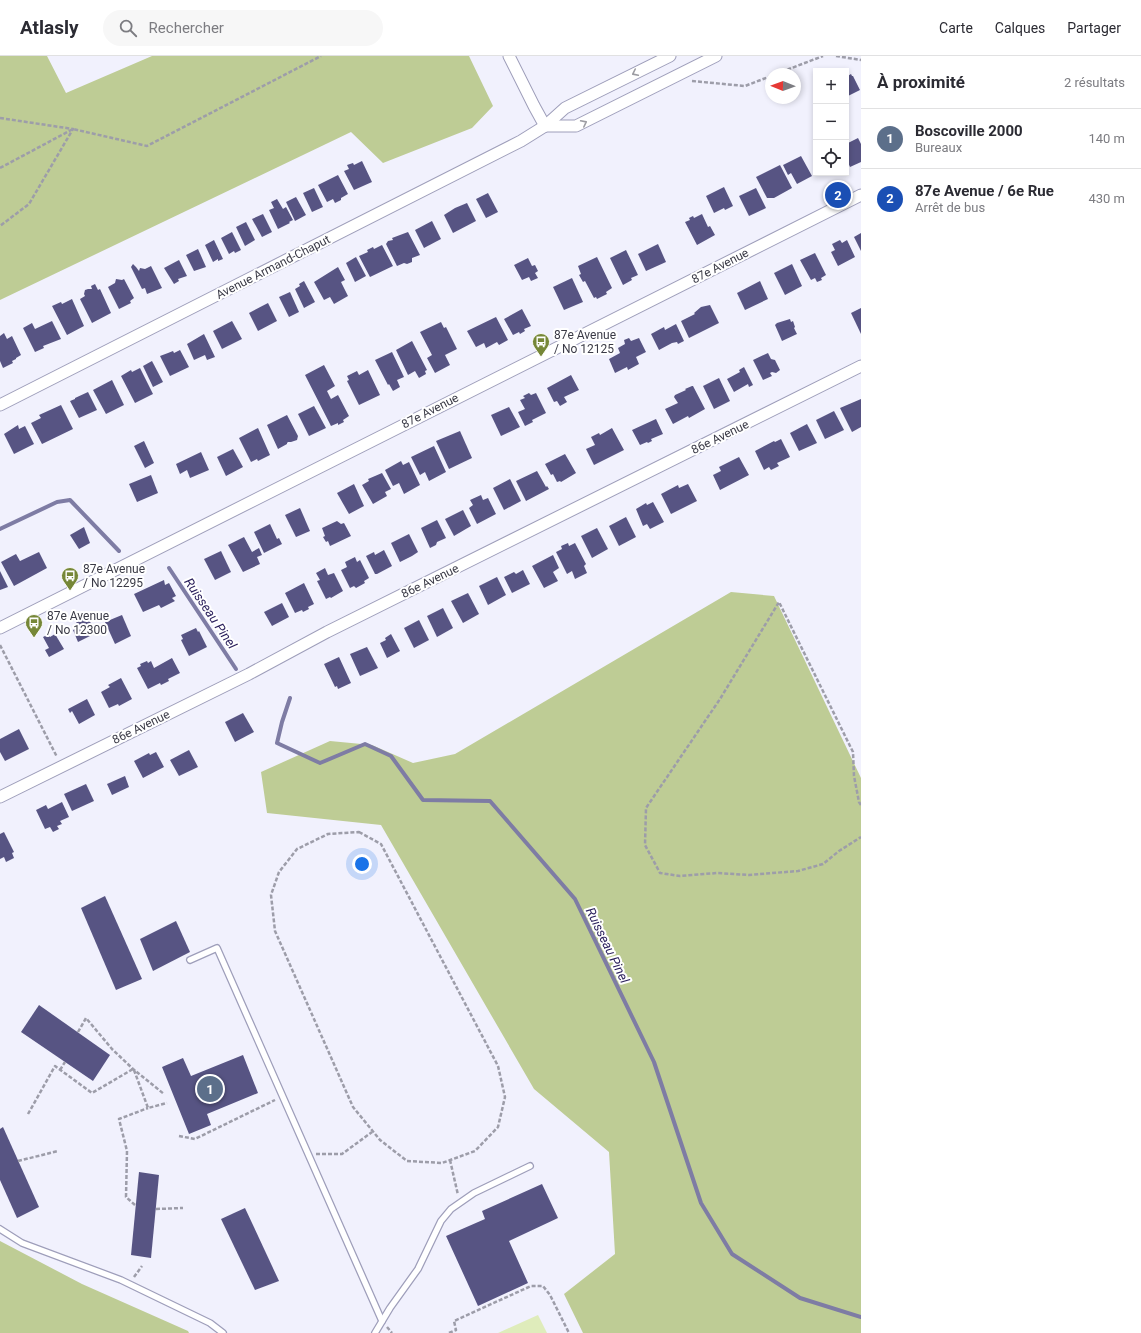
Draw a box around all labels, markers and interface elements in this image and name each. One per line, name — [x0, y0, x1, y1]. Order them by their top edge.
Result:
search box — [103, 10, 383, 46]
text: Atlasly — [20, 16, 79, 39]
icon: search — [117, 17, 139, 39]
text: Rechercher — [149, 19, 224, 37]
text: Carte — [939, 20, 973, 36]
text: Calques — [995, 20, 1045, 36]
text: Partager — [1067, 20, 1121, 36]
one-way arrow — [631, 68, 639, 76]
north arrow — [765, 68, 801, 104]
map controls — [813, 68, 849, 176]
button: + — [813, 68, 849, 104]
text: À proximité — [877, 72, 965, 92]
text: 2 résultats — [1064, 75, 1125, 90]
button: − — [813, 104, 849, 140]
one-way arrow — [579, 120, 587, 128]
text: Boscoville 2000 — [915, 122, 1023, 140]
text: 1 — [886, 131, 894, 146]
text: 140 m — [1088, 131, 1125, 146]
button: locate — [813, 140, 849, 176]
text: Bureaux — [915, 140, 962, 155]
pin: 2 — [825, 180, 851, 210]
text: 87e Avenue / 6e Rue — [915, 182, 1054, 200]
text: 2 — [886, 191, 894, 206]
text: 430 m — [1088, 191, 1125, 206]
text: Arrêt de bus — [915, 200, 985, 215]
street label: Avenue Armand-Chaput — [214, 232, 332, 302]
street label: 87e Avenue — [689, 246, 751, 286]
place label: 87e Avenue / No 12125 — [554, 328, 616, 356]
bus stop icon: 87e Avenue / No 12125 — [531, 332, 551, 357]
street label: 87e Avenue — [399, 391, 461, 431]
street label: 86e Avenue — [689, 417, 751, 457]
street label: 86e Avenue — [399, 561, 461, 601]
place label: 87e Avenue / No 12295 — [83, 562, 145, 590]
bus stop icon: 87e Avenue / No 12295 — [60, 566, 80, 591]
water label: Ruisseau Pinel — [181, 575, 240, 652]
place label: 87e Avenue / No 12300 — [47, 609, 109, 637]
bus stop icon: 87e Avenue / No 12300 — [24, 613, 44, 638]
street label: 86e Avenue — [110, 707, 172, 747]
your location — [352, 854, 372, 874]
water label: Ruisseau Pinel — [583, 905, 633, 986]
pin: 1 — [197, 1074, 223, 1104]

